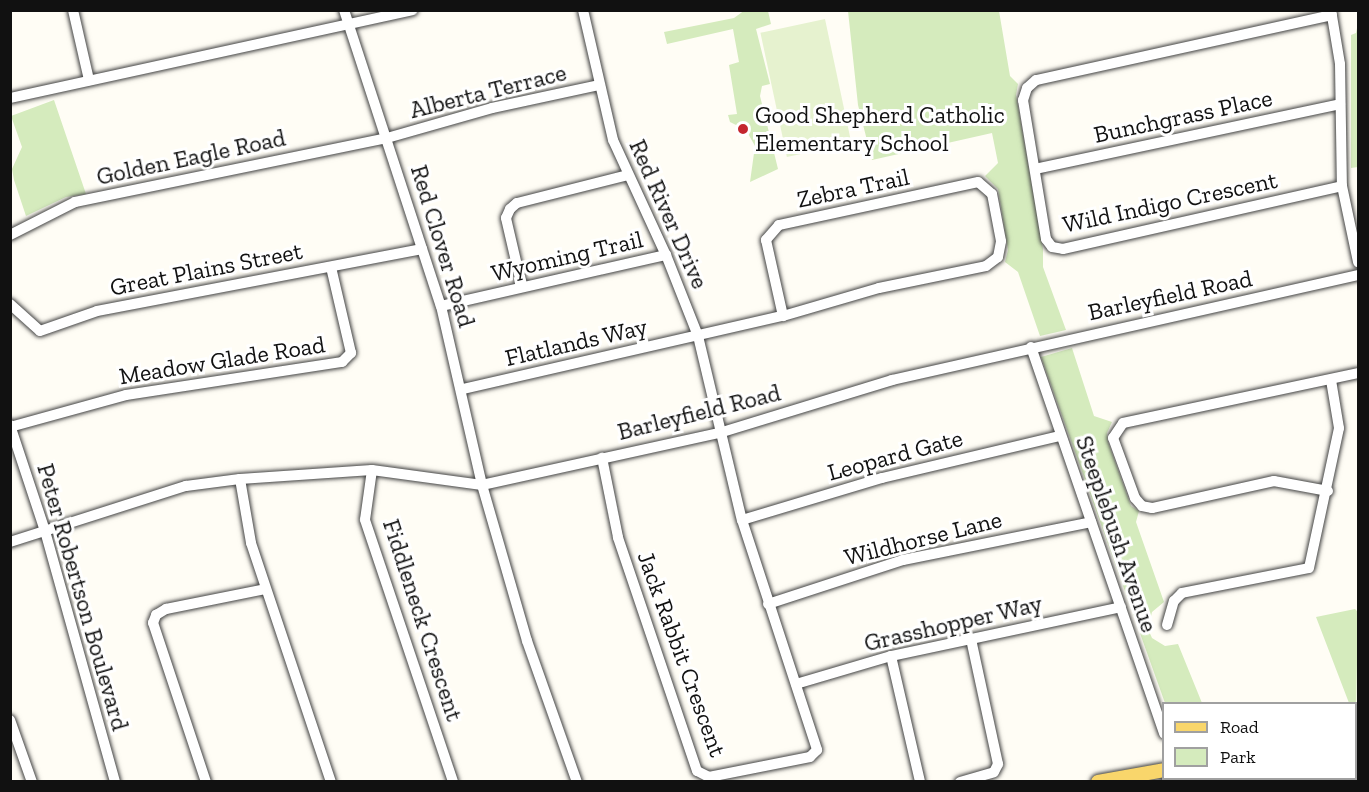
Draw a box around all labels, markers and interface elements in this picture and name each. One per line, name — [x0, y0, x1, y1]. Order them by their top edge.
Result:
street label: Alberta Terrace — [407, 58, 569, 124]
street label: Bunchgrass Place — [1091, 83, 1275, 149]
place label: Good Shepherd Catholic Elementary School — [755, 101, 1005, 157]
marker: Good Shepherd Catholic Elementary School — [736, 122, 750, 136]
street label: Golden Eagle Road — [94, 123, 288, 191]
street label: Red River Drive — [623, 135, 715, 293]
street label: Red Clover Road — [405, 161, 481, 331]
street label: Zebra Trail — [794, 162, 912, 214]
street label: Wild Indigo Crescent — [1060, 165, 1280, 239]
street label: Wyoming Trail — [488, 225, 646, 287]
street label: Great Plains Street — [107, 236, 305, 302]
street label: Barleyfield Road — [1085, 264, 1255, 326]
street label: Flatlands Way — [502, 312, 650, 372]
street label: Meadow Glade Road — [117, 329, 327, 391]
street label: Barleyfield Road — [614, 378, 784, 446]
street label: Leopard Gate — [824, 423, 966, 487]
street label: Steeplebush Avenue — [1070, 432, 1164, 636]
street label: Peter Robertson Boulevard — [31, 460, 135, 734]
street label: Wildhorse Lane — [841, 505, 1005, 571]
street label: Fiddleneck Crescent — [377, 515, 469, 725]
street label: Jack Rabbit Crescent — [631, 547, 733, 761]
street label: Grasshopper Way — [861, 588, 1045, 658]
legend — [1162, 702, 1357, 780]
text: Road — [1220, 716, 1259, 738]
text: Park — [1220, 746, 1256, 768]

